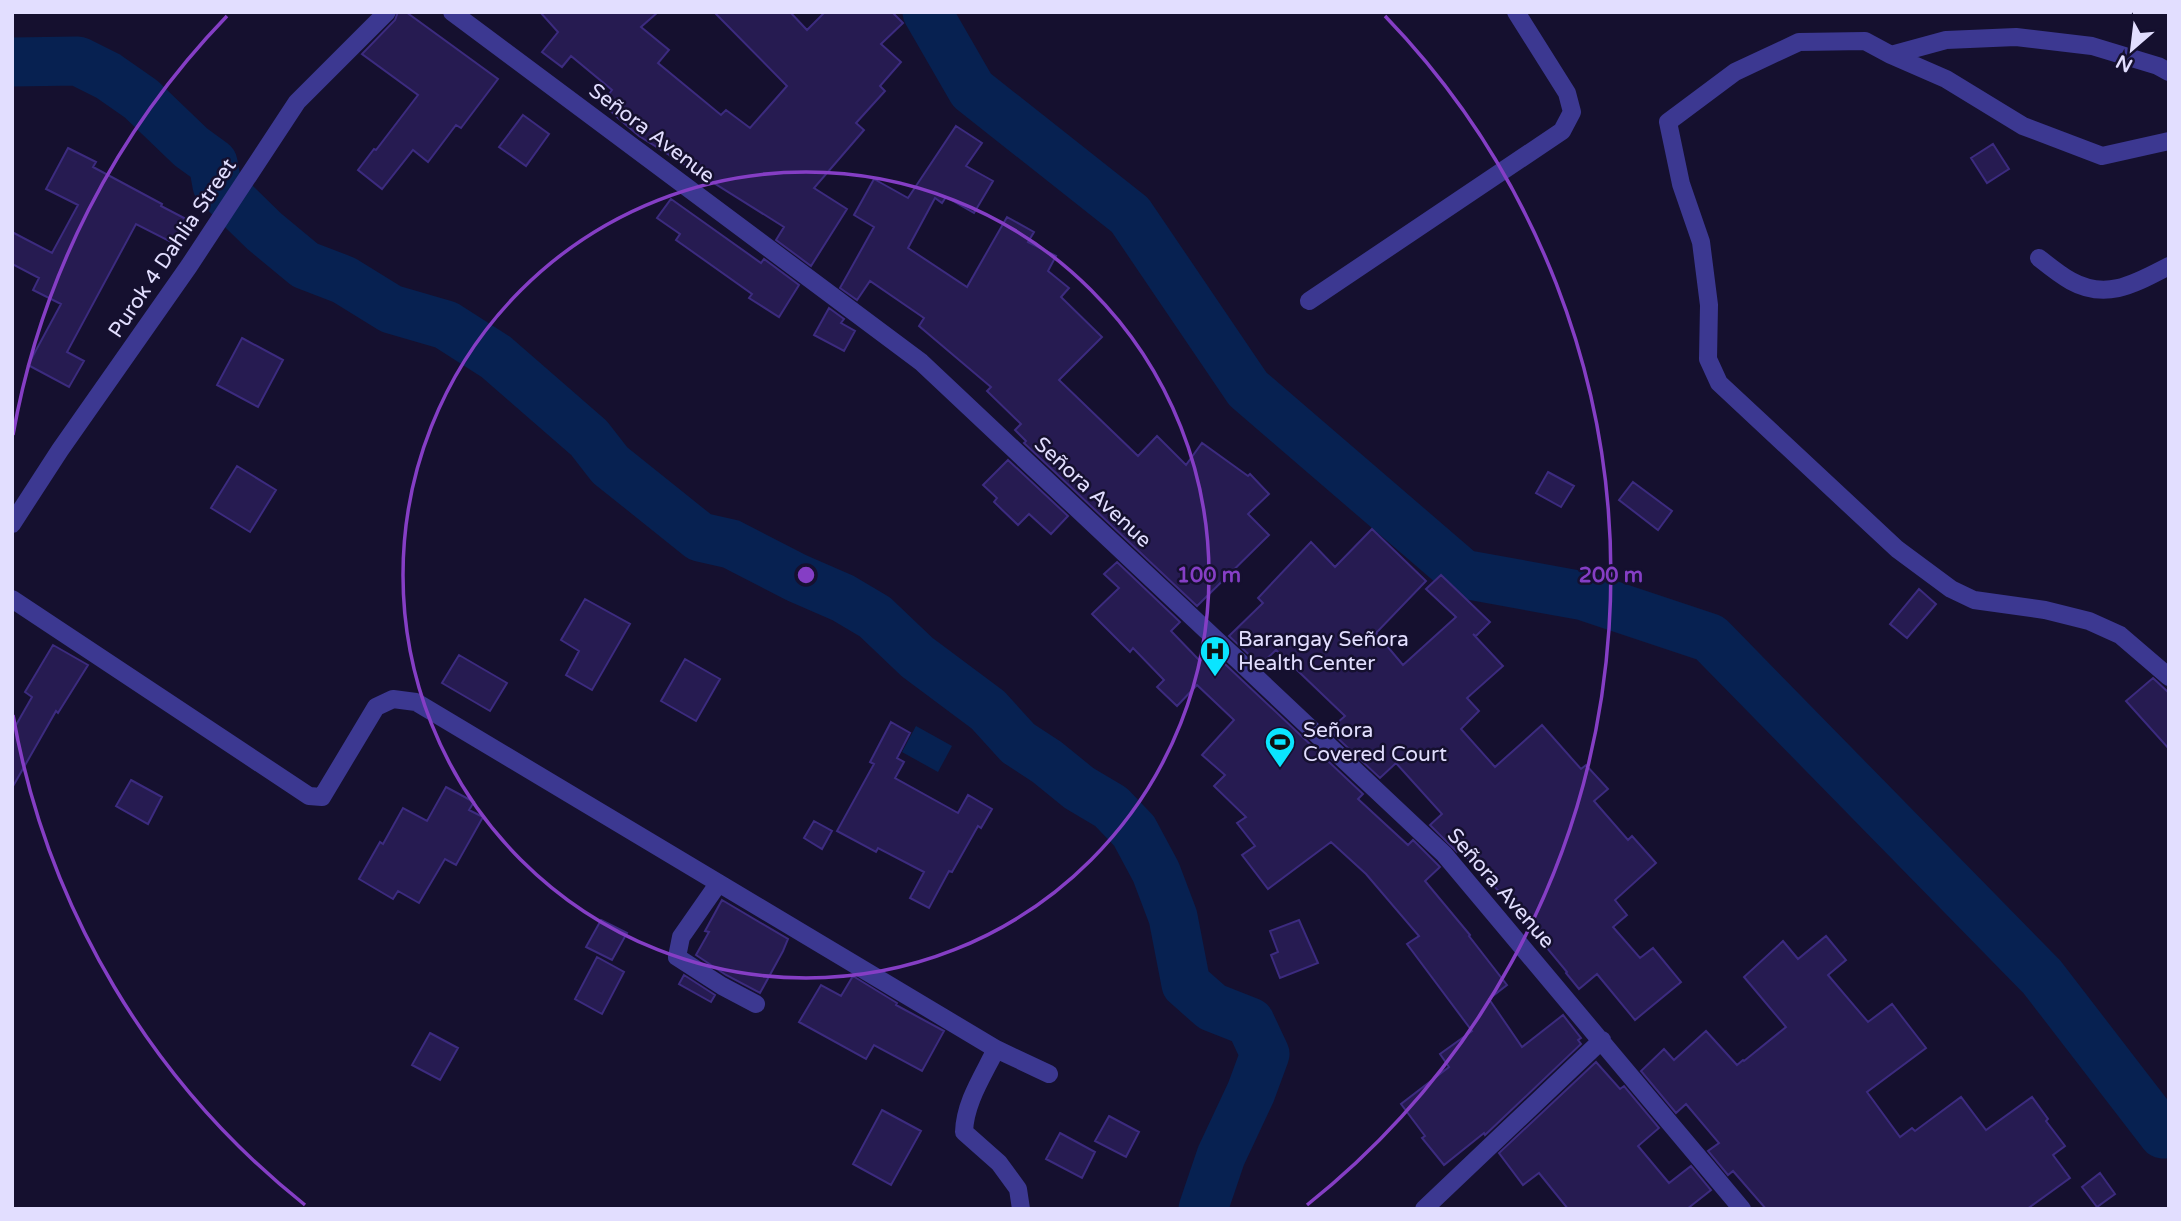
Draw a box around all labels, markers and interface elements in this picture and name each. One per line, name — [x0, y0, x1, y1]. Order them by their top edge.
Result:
north arrow — [2097, 14, 2167, 84]
text: N — [2113, 50, 2136, 76]
street label: Señora Avenue — [584, 78, 720, 189]
street label: Purok 4 Dahlia Street — [103, 154, 242, 343]
street label: Señora Avenue — [1029, 432, 1156, 553]
centre of rings — [794, 563, 818, 587]
text: 100 m — [1177, 563, 1241, 588]
text: 200 m — [1579, 563, 1643, 588]
place label: Barangay Señora Health Center — [1238, 627, 1409, 676]
hospital icon: Barangay Señora Health Center — [1198, 634, 1232, 678]
place label: Señora Covered Court — [1303, 718, 1447, 767]
sports icon: Señora Covered Court — [1263, 725, 1297, 769]
street label: Señora Avenue — [1442, 823, 1560, 954]

